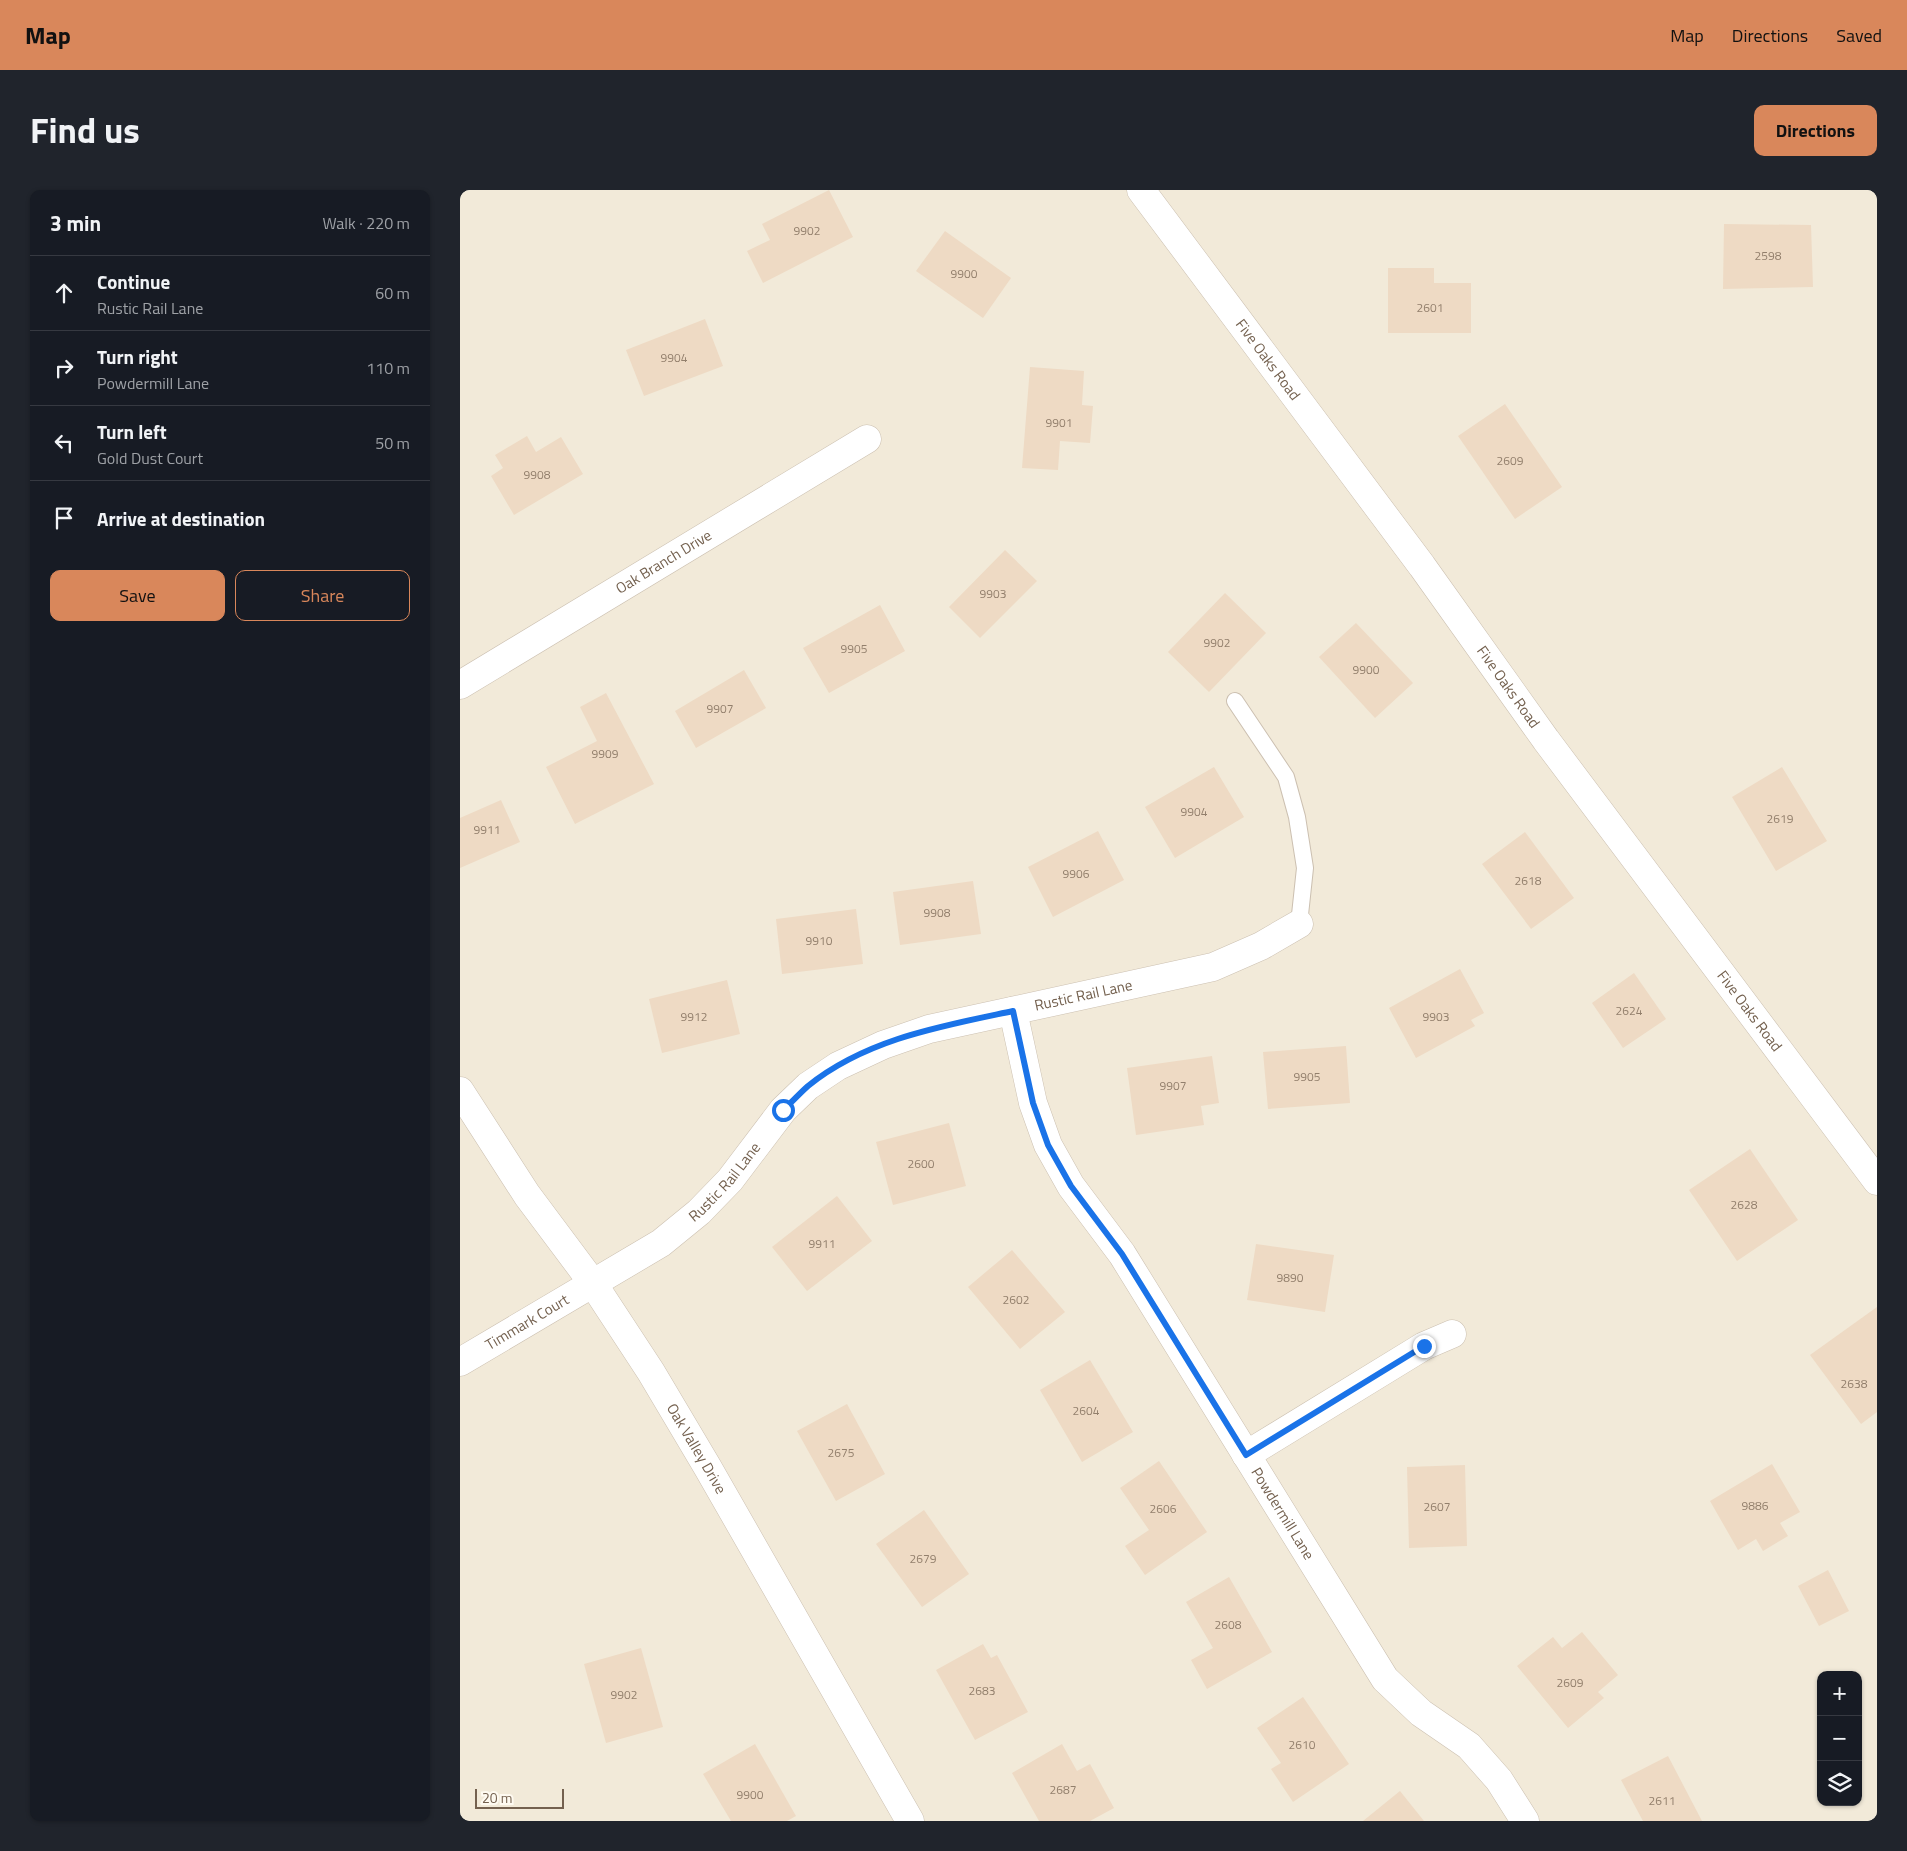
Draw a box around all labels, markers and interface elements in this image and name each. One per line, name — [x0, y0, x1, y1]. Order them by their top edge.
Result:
text: Map — [25, 17, 71, 53]
text: Map — [1670, 22, 1704, 49]
text: Directions — [1732, 22, 1808, 49]
text: Saved — [1836, 22, 1882, 49]
text: Find us — [30, 103, 140, 157]
button: Directions — [1754, 105, 1877, 156]
text: 3 min — [50, 207, 101, 239]
text: Walk · 220 m — [322, 211, 410, 235]
house number: 9902 — [794, 221, 820, 240]
house number: 2598 — [1755, 246, 1782, 265]
house number: 9900 — [951, 264, 978, 283]
text: Continue — [97, 267, 170, 296]
icon: ahead — [50, 279, 78, 307]
text: 60 m — [375, 281, 410, 305]
text: Rustic Rail Lane — [97, 296, 203, 320]
house number: 2601 — [1417, 298, 1443, 317]
street label: Five Oaks Road — [1230, 314, 1306, 405]
text: Turn right — [97, 342, 178, 371]
house number: 9904 — [661, 348, 688, 367]
icon: right — [50, 354, 78, 382]
text: 110 m — [366, 356, 410, 380]
text: Powdermill Lane — [97, 371, 209, 395]
house number: 9901 — [1046, 413, 1072, 432]
text: Turn left — [97, 417, 167, 446]
icon: left — [50, 429, 78, 457]
text: 50 m — [375, 431, 410, 455]
text: Gold Dust Court — [97, 446, 203, 470]
house number: 2609 — [1497, 451, 1524, 470]
house number: 9908 — [524, 465, 551, 484]
icon: arrive — [50, 504, 78, 532]
text: Arrive at destination — [97, 504, 265, 533]
street label: Oak Branch Drive — [611, 523, 716, 599]
button: Save — [50, 570, 225, 621]
button: Share — [235, 570, 410, 621]
house number: 9903 — [980, 584, 1006, 603]
house number: 9902 — [1204, 633, 1230, 652]
house number: 9905 — [841, 639, 868, 658]
street label: Five Oaks Road — [1471, 641, 1546, 733]
house number: 9900 — [1353, 660, 1380, 679]
house number: 9907 — [707, 699, 733, 718]
house number: 9909 — [592, 744, 619, 763]
house number: 9904 — [1181, 802, 1208, 821]
house number: 2619 — [1767, 809, 1794, 828]
house number: 9911 — [474, 820, 500, 839]
house number: 9906 — [1063, 864, 1090, 883]
house number: 2618 — [1515, 871, 1542, 890]
house number: 9908 — [924, 903, 951, 922]
house number: 9910 — [806, 931, 833, 950]
street label: Five Oaks Road — [1712, 965, 1788, 1056]
street label: Rustic Rail Lane — [1032, 973, 1134, 1017]
house number: 2624 — [1616, 1001, 1643, 1020]
house number: 9912 — [681, 1007, 707, 1026]
house number: 9903 — [1423, 1007, 1449, 1026]
house number: 9905 — [1294, 1067, 1321, 1086]
house number: 9907 — [1160, 1076, 1186, 1095]
route start — [772, 1099, 795, 1122]
street label: Rustic Rail Lane — [683, 1137, 766, 1227]
house number: 2600 — [908, 1154, 935, 1173]
house number: 2628 — [1731, 1195, 1758, 1214]
house number: 9911 — [809, 1234, 835, 1253]
house number: 9890 — [1277, 1268, 1304, 1287]
street label: Timmark Court — [481, 1288, 574, 1356]
house number: 2602 — [1003, 1290, 1029, 1309]
route end — [1413, 1335, 1436, 1358]
house number: 2638 — [1841, 1374, 1868, 1393]
street label: Oak Valley Drive — [661, 1399, 732, 1498]
house number: 2604 — [1073, 1401, 1100, 1420]
house number: 2675 — [828, 1443, 855, 1462]
street label: Powdermill Lane — [1246, 1463, 1321, 1564]
house number: 9886 — [1742, 1496, 1769, 1515]
house number: 2607 — [1424, 1497, 1450, 1516]
house number: 2606 — [1150, 1499, 1177, 1518]
house number: 2679 — [910, 1549, 937, 1568]
house number: 2608 — [1215, 1615, 1242, 1634]
map controls — [1817, 1671, 1862, 1806]
button: + — [1817, 1671, 1862, 1716]
house number: 2609 — [1557, 1673, 1584, 1692]
house number: 2683 — [969, 1681, 995, 1700]
house number: 9902 — [611, 1685, 637, 1704]
button: − — [1817, 1716, 1862, 1761]
house number: 2610 — [1289, 1735, 1316, 1754]
button: layers — [1817, 1761, 1862, 1806]
house number: 2687 — [1050, 1780, 1076, 1799]
house number: 9900 — [737, 1785, 764, 1804]
scale bar — [475, 1786, 564, 1809]
text: 20 m — [482, 1787, 512, 1808]
house number: 2611 — [1649, 1791, 1675, 1810]

